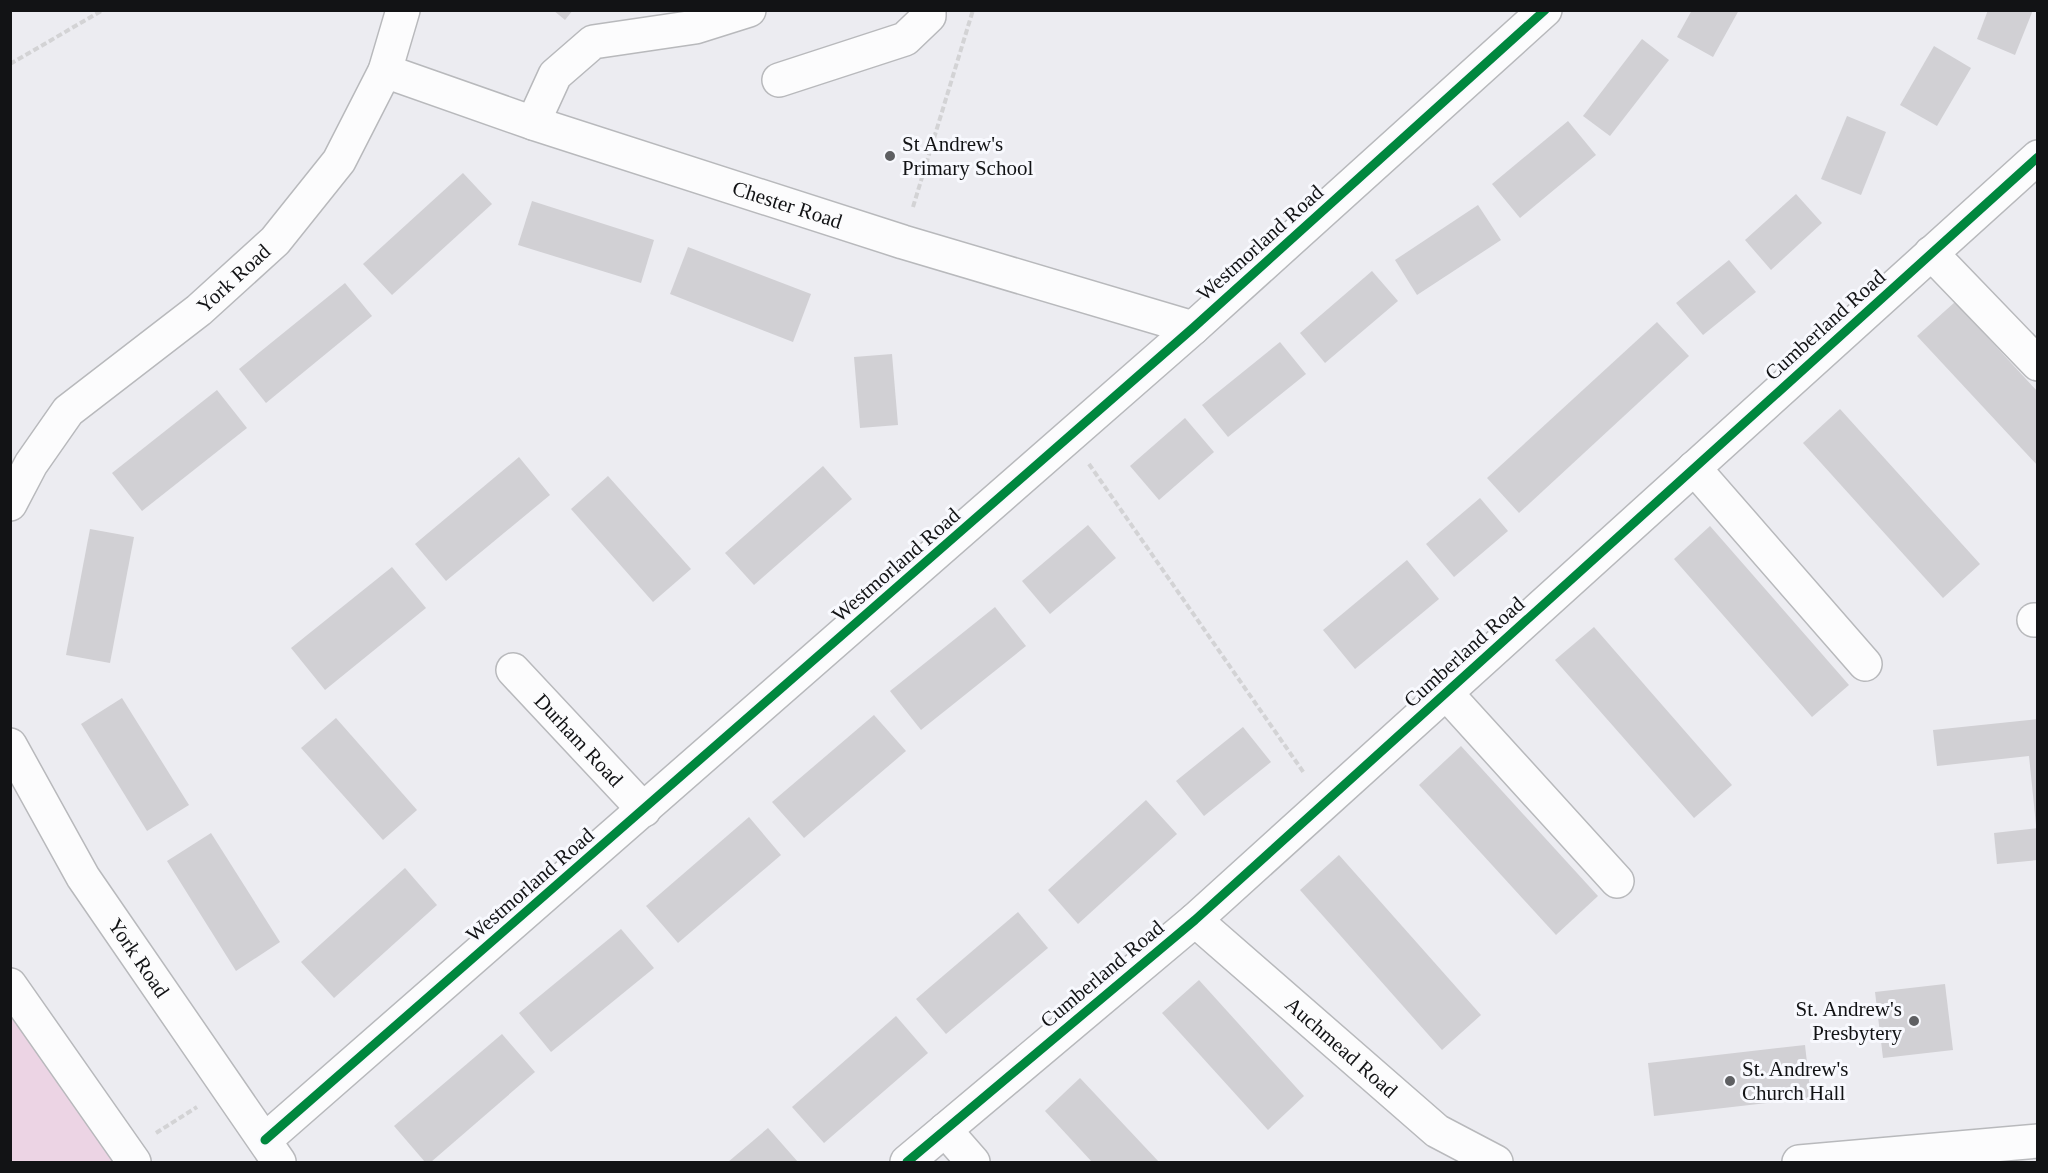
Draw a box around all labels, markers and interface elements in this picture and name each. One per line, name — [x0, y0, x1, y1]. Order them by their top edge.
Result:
place label: St Andrew's Primary School — [902, 132, 1033, 180]
marker: St Andrew's Primary School — [883, 149, 897, 163]
street label: Chester Road — [729, 176, 846, 234]
street label: Westmorland Road — [1192, 180, 1328, 306]
street label: York Road — [192, 239, 276, 318]
street label: Cumberland Road — [1760, 264, 1890, 385]
street label: Westmorland Road — [827, 503, 965, 627]
street label: Cumberland Road — [1399, 591, 1529, 712]
street label: Durham Road — [529, 689, 628, 792]
street label: Westmorland Road — [461, 823, 599, 947]
street label: York Road — [103, 914, 174, 1002]
street label: Cumberland Road — [1036, 915, 1169, 1032]
street label: Auchmead Road — [1280, 992, 1402, 1103]
place label: St. Andrew's Presbytery — [1796, 997, 1902, 1045]
marker: St. Andrew's Presbytery — [1907, 1014, 1921, 1028]
place label: St. Andrew's Church Hall — [1742, 1057, 1848, 1105]
marker: St. Andrew's Church Hall — [1723, 1074, 1737, 1088]

